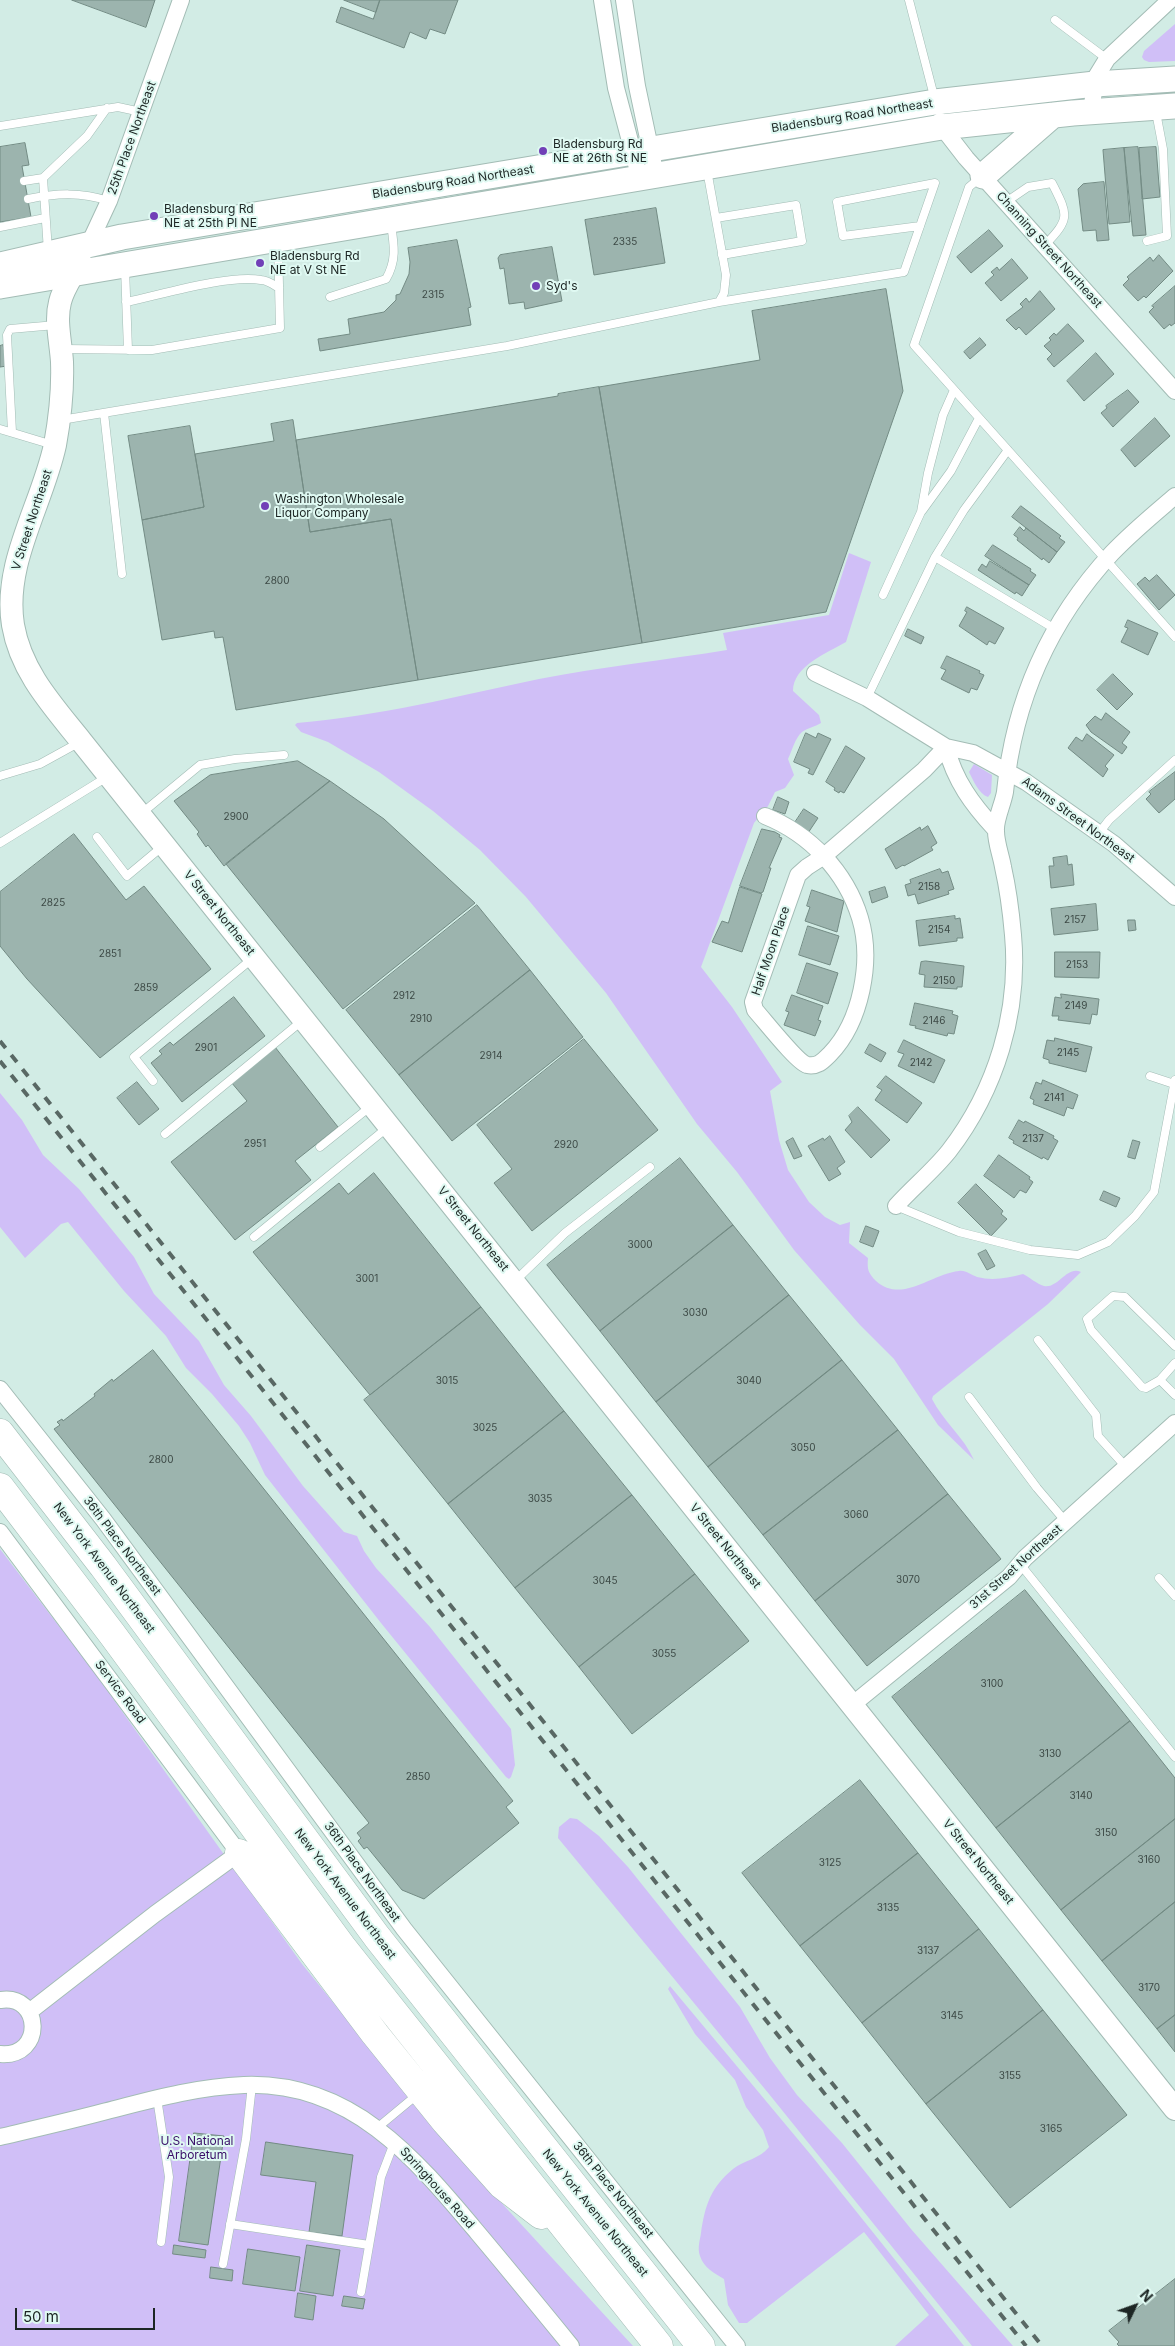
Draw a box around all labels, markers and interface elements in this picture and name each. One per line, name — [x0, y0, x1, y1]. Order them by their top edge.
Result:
street label: 25th Place Northeast — [105, 79, 159, 197]
street label: Bladensburg Road Northeast — [770, 96, 934, 136]
place label: Bladensburg Rd NE at 26th St NE — [553, 137, 647, 165]
marker: Bladensburg Rd NE at 26th St NE — [537, 145, 549, 157]
street label: Bladensburg Road Northeast — [371, 162, 535, 202]
street label: Channing Street Northeast — [993, 189, 1105, 311]
place label: Bladensburg Rd NE at 25th Pl NE — [164, 202, 257, 230]
marker: Bladensburg Rd NE at 25th Pl NE — [148, 210, 160, 222]
house number: 2335 — [613, 236, 637, 248]
place label: Bladensburg Rd NE at V St NE — [270, 249, 360, 277]
marker: Bladensburg Rd NE at V St NE — [254, 257, 266, 269]
place label: Syd's — [546, 279, 577, 293]
marker: Syd's — [530, 280, 542, 292]
house number: 2315 — [422, 289, 444, 301]
street label: V Street Northeast — [9, 468, 55, 572]
place label: Washington Wholesale Liquor Company — [275, 492, 404, 520]
marker: Washington Wholesale Liquor Company — [259, 500, 271, 512]
house number: 2800 — [265, 575, 289, 587]
street label: Adams Street Northeast — [1019, 774, 1137, 866]
house number: 2900 — [224, 811, 248, 823]
street label: V Street Northeast — [180, 868, 258, 958]
house number: 2158 — [918, 881, 940, 893]
house number: 2825 — [41, 897, 65, 909]
street label: Half Moon Place — [749, 905, 793, 997]
house number: 2157 — [1064, 914, 1086, 926]
house number: 2154 — [928, 924, 950, 936]
house number: 2851 — [99, 948, 121, 960]
house number: 2153 — [1066, 959, 1088, 971]
house number: 2150 — [933, 975, 955, 987]
house number: 2859 — [134, 982, 158, 994]
house number: 2912 — [393, 990, 415, 1002]
house number: 2149 — [1065, 1000, 1087, 1012]
house number: 2910 — [410, 1013, 432, 1025]
house number: 2146 — [923, 1015, 945, 1027]
house number: 2901 — [195, 1042, 217, 1054]
house number: 2145 — [1057, 1047, 1079, 1059]
house number: 2914 — [480, 1050, 502, 1062]
house number: 2142 — [910, 1057, 932, 1069]
house number: 2141 — [1044, 1092, 1064, 1104]
house number: 2137 — [1022, 1133, 1044, 1145]
house number: 2951 — [244, 1138, 266, 1150]
house number: 2920 — [554, 1139, 578, 1151]
street label: V Street Northeast — [434, 1184, 512, 1274]
house number: 3000 — [627, 1239, 653, 1251]
house number: 3001 — [356, 1273, 378, 1285]
house number: 3030 — [683, 1307, 707, 1319]
house number: 3015 — [436, 1375, 458, 1387]
house number: 3040 — [736, 1375, 762, 1387]
house number: 3025 — [473, 1422, 497, 1434]
house number: 3050 — [791, 1442, 815, 1454]
house number: 2800 — [149, 1454, 173, 1466]
house number: 3035 — [528, 1493, 552, 1505]
street label: 36th Place Northeast — [80, 1494, 164, 1598]
street label: New York Avenue Northeast — [50, 1500, 158, 1636]
street label: V Street Northeast — [686, 1501, 764, 1591]
house number: 3060 — [844, 1509, 868, 1521]
street label: 31st Street Northeast — [967, 1522, 1065, 1612]
house number: 3070 — [896, 1574, 920, 1586]
house number: 3045 — [592, 1575, 618, 1587]
house number: 3055 — [652, 1648, 676, 1660]
street label: Service Road — [92, 1658, 148, 1726]
house number: 3100 — [981, 1678, 1003, 1690]
house number: 3130 — [1039, 1748, 1061, 1760]
house number: 2850 — [406, 1771, 430, 1783]
house number: 3140 — [1069, 1790, 1093, 1802]
street label: V Street Northeast — [939, 1817, 1017, 1907]
street label: 36th Place Northeast — [321, 1819, 403, 1925]
street label: New York Avenue Northeast — [291, 1826, 399, 1962]
house number: 3150 — [1095, 1827, 1117, 1839]
house number: 3160 — [1138, 1854, 1160, 1866]
house number: 3125 — [819, 1857, 841, 1869]
house number: 3135 — [877, 1902, 899, 1914]
house number: 3137 — [917, 1945, 939, 1957]
house number: 3170 — [1138, 1982, 1160, 1994]
house number: 3145 — [941, 2010, 963, 2022]
house number: 3155 — [999, 2070, 1021, 2082]
house number: 3165 — [1040, 2123, 1062, 2135]
park label: U.S. National Arboretum — [160, 2134, 234, 2162]
street label: 36th Place Northeast — [570, 2139, 656, 2241]
street label: Springhouse Road — [397, 2144, 477, 2232]
street label: New York Avenue Northeast — [539, 2146, 651, 2280]
north arrow — [1110, 2281, 1160, 2331]
text: N — [1137, 2286, 1156, 2305]
scale bar — [18, 2298, 158, 2330]
text: 50 m — [23, 2307, 59, 2326]

